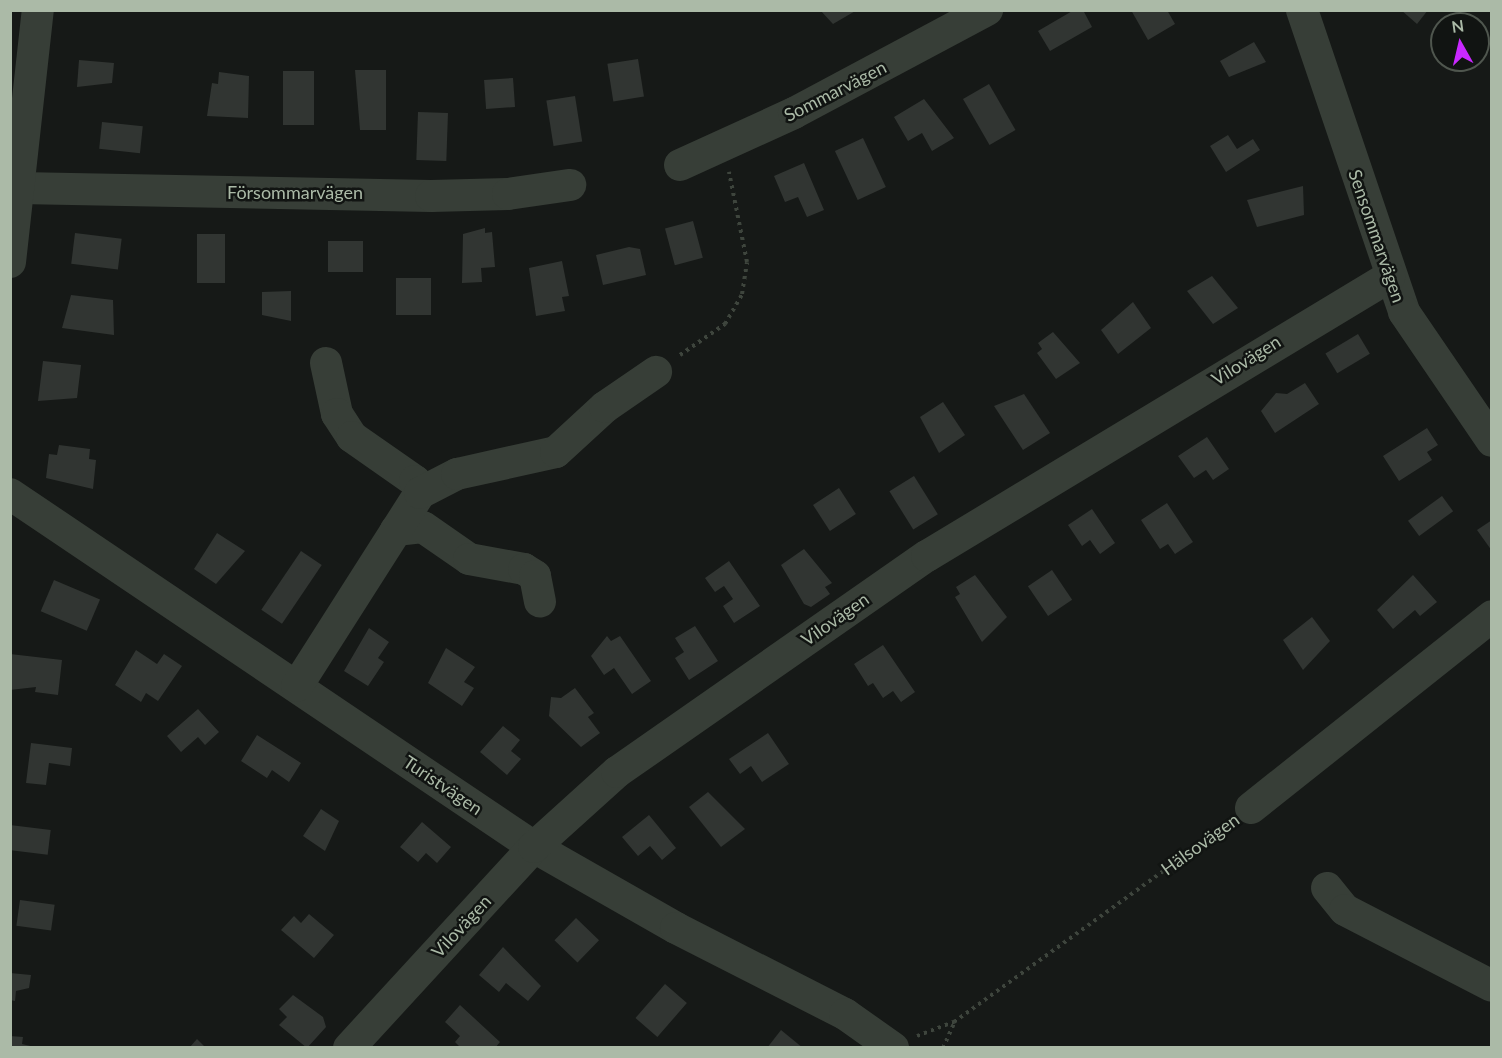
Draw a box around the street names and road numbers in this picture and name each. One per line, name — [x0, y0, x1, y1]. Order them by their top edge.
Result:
street label: Sommarvägen — [780, 56, 890, 126]
street label: Sensommarvägen — [1344, 167, 1410, 305]
street label: Försommarvägen — [227, 181, 363, 203]
street label: Vilovägen — [1207, 330, 1285, 390]
street label: Vilovägen — [797, 588, 873, 650]
street label: Turistvägen — [399, 751, 487, 819]
street label: Hälsovägen — [1157, 808, 1243, 880]
street label: Vilovägen — [427, 890, 495, 962]

